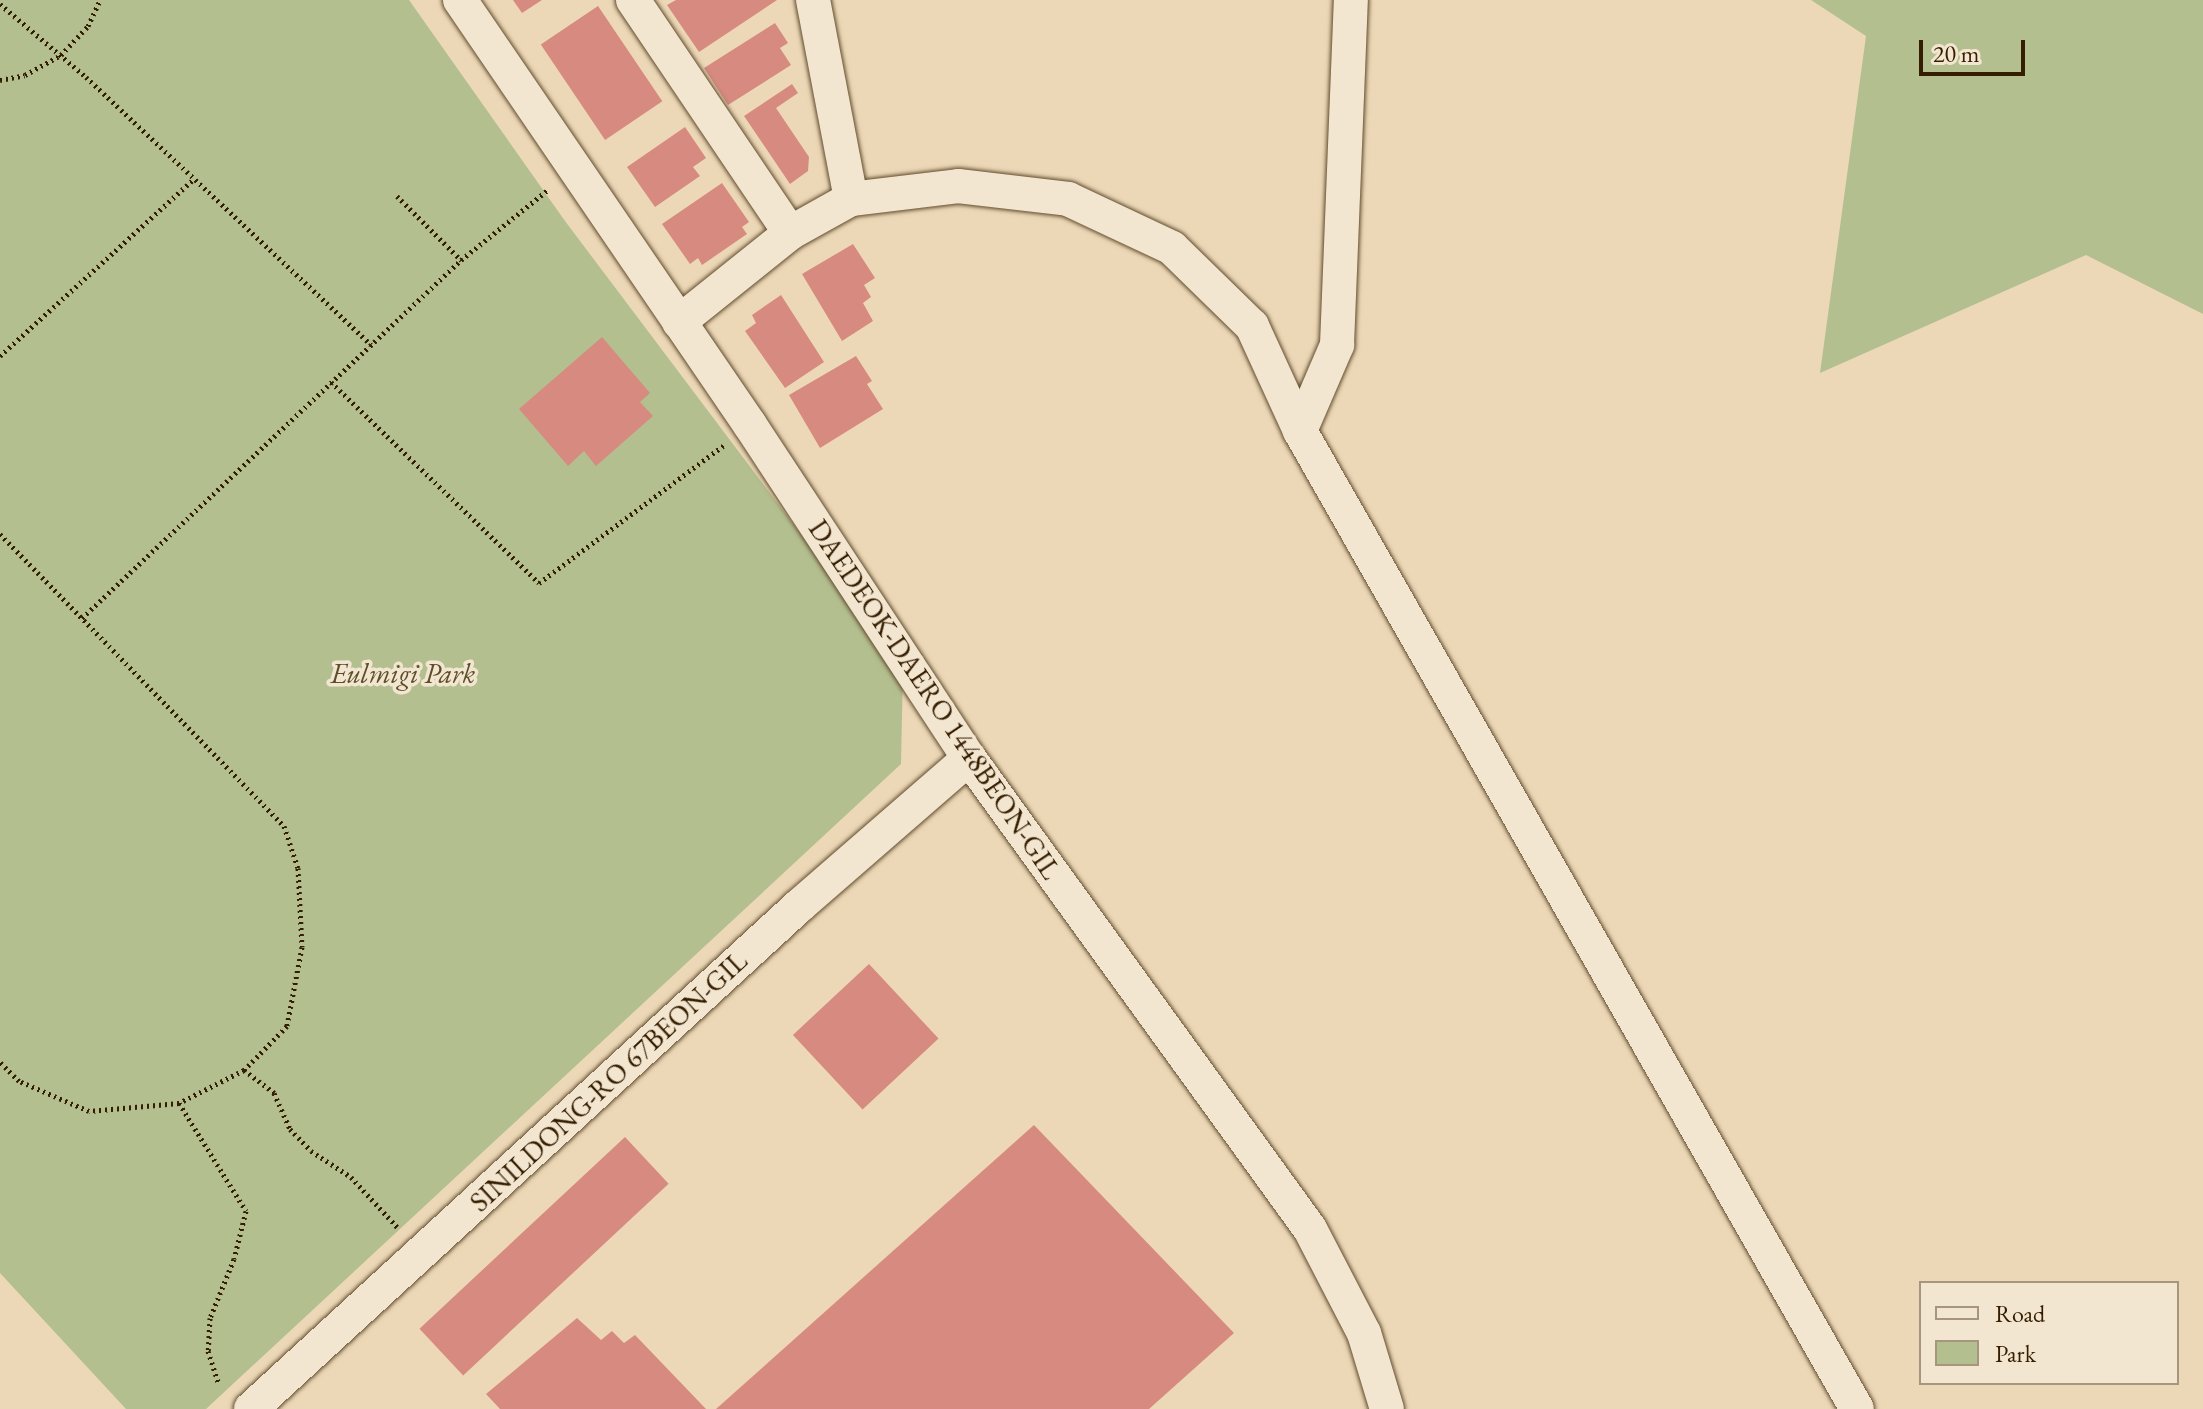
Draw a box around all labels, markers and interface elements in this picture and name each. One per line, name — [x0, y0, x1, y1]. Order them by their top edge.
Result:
scale bar — [1923, 24, 2029, 74]
text: 20 m — [1933, 38, 1980, 69]
street label: DAEDEOK-DAERO 1448BEON-GIL — [802, 513, 1068, 885]
park label: Eulmigi Park — [331, 656, 475, 690]
street label: SINILDONG-RO 67BEON-GIL — [462, 944, 754, 1218]
legend — [1919, 1281, 2179, 1385]
text: Road — [1995, 1298, 2045, 1329]
text: Park — [1995, 1338, 2036, 1369]

